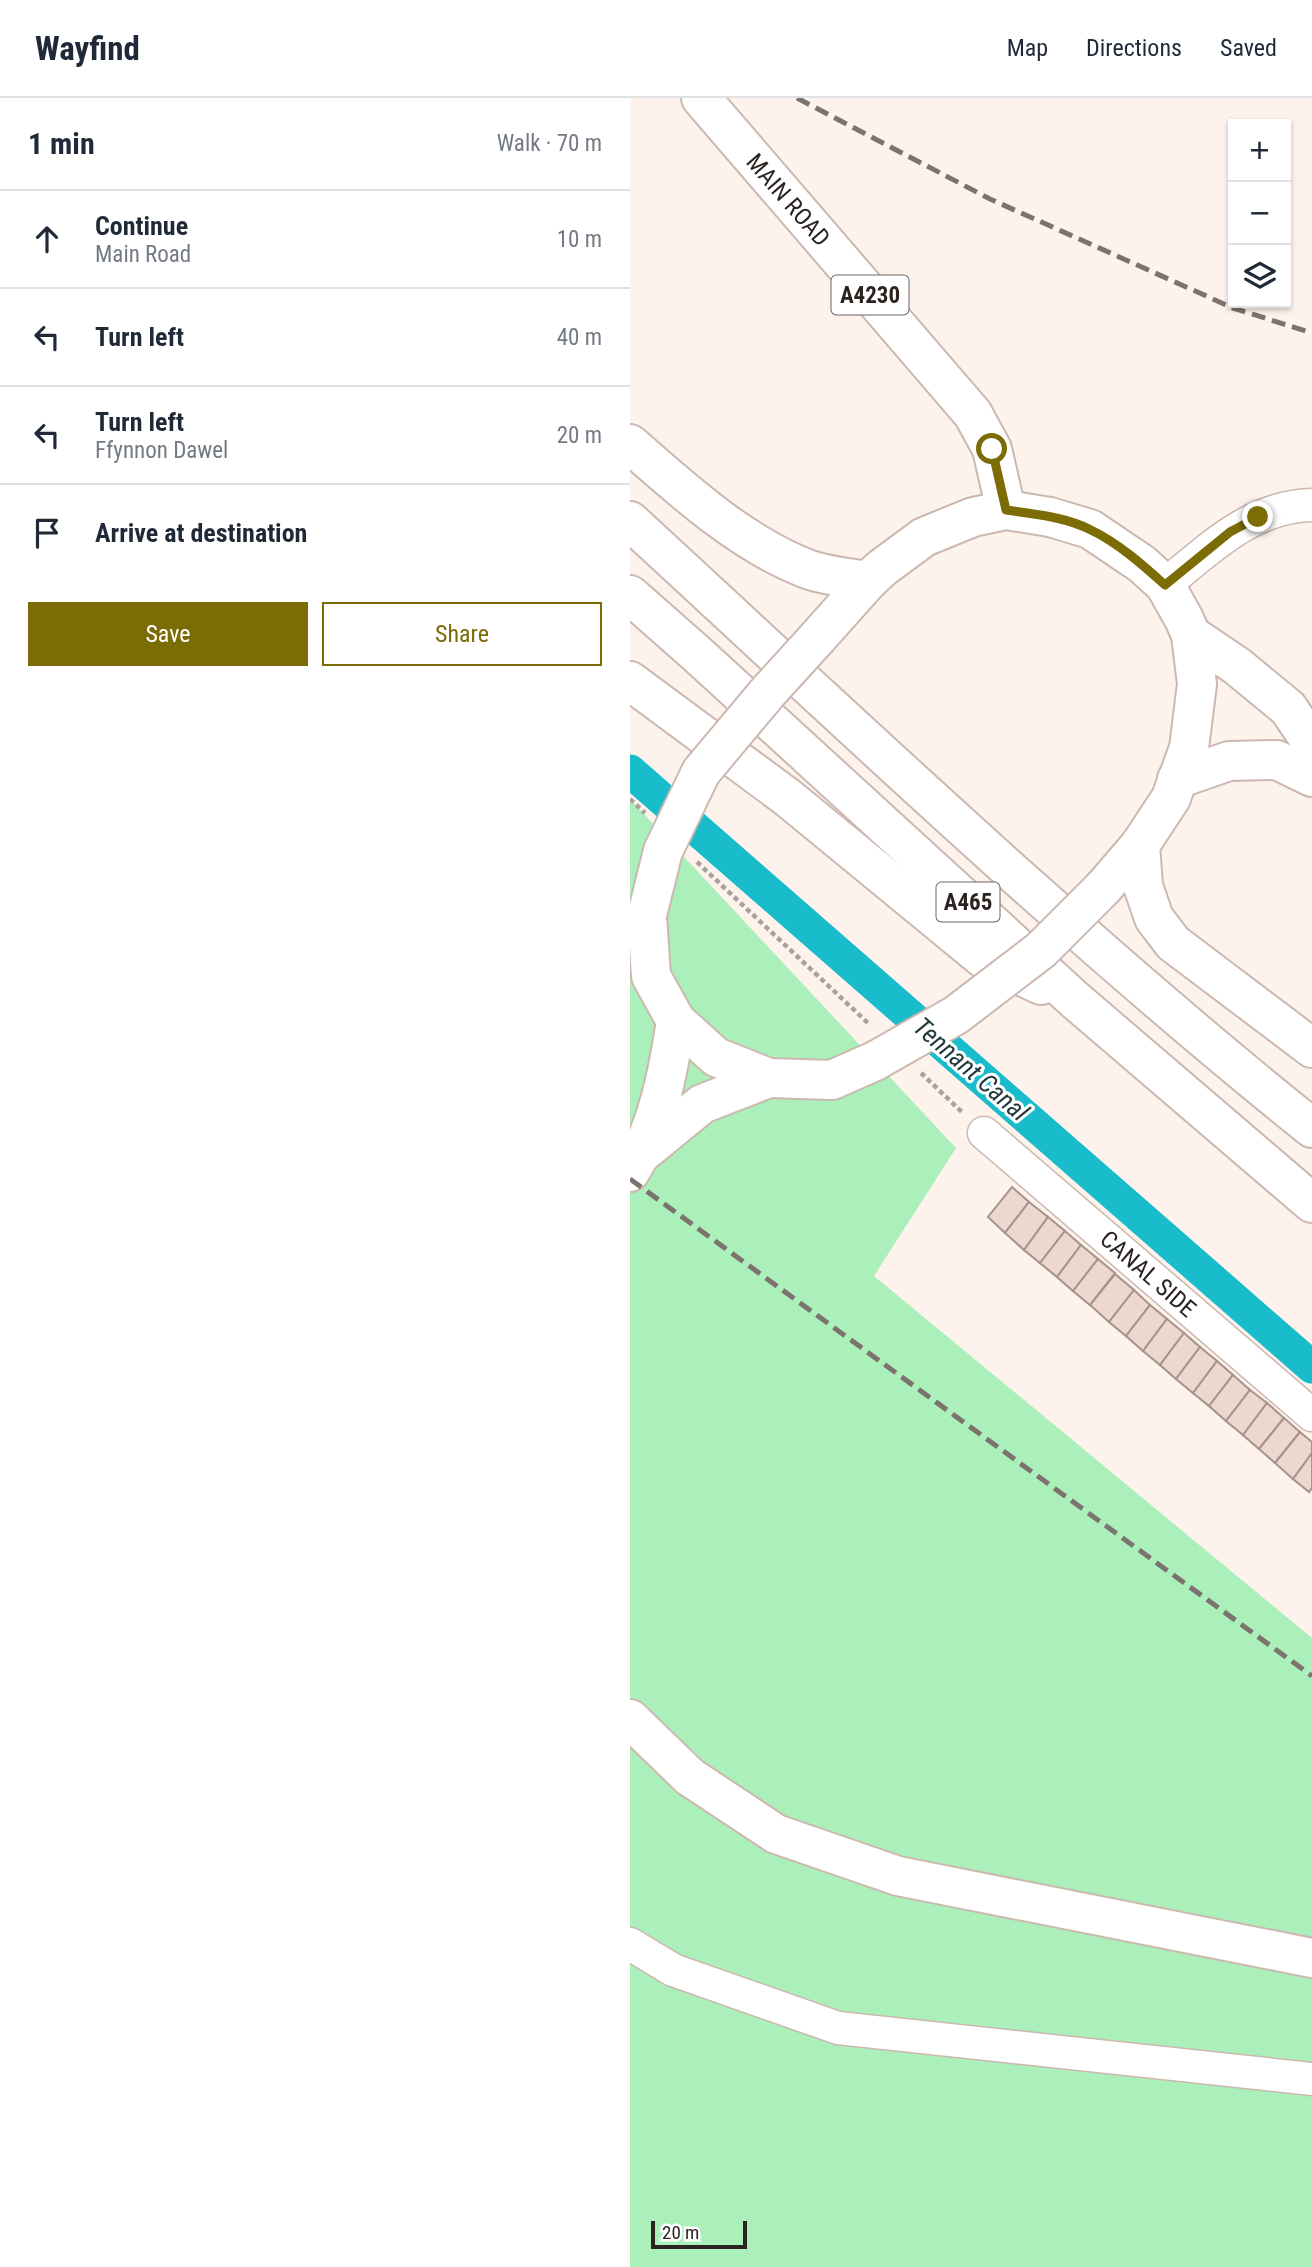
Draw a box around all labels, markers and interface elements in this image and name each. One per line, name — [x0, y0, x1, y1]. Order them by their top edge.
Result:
text: Wayfind — [35, 29, 140, 68]
text: Map — [1007, 34, 1048, 62]
text: Directions — [1086, 34, 1182, 62]
text: Saved — [1220, 34, 1277, 62]
map controls — [1228, 119, 1291, 308]
button: + — [1228, 119, 1291, 182]
text: 1 min — [28, 126, 95, 161]
text: Walk · 70 m — [497, 130, 602, 157]
street label: MAIN ROAD — [740, 148, 836, 252]
button: − — [1228, 182, 1291, 245]
text: Continue — [95, 211, 188, 241]
icon: ahead — [28, 220, 66, 258]
text: 10 m — [557, 226, 602, 253]
text: Main Road — [95, 241, 191, 268]
button: layers — [1228, 245, 1291, 308]
road number: A4230 — [832, 276, 908, 314]
icon: left — [28, 318, 66, 356]
text: Turn left — [95, 322, 184, 352]
text: 40 m — [557, 324, 602, 351]
text: Turn left — [95, 407, 184, 437]
icon: left — [28, 416, 66, 454]
text: 20 m — [557, 422, 602, 449]
route start — [976, 433, 1007, 464]
text: Ffynnon Dawel — [95, 437, 228, 464]
route end — [1242, 501, 1273, 532]
icon: arrive — [28, 514, 66, 552]
text: Arrive at destination — [95, 518, 307, 548]
button: Save — [28, 602, 308, 666]
button: Share — [322, 602, 602, 666]
road number: A465 — [936, 882, 1000, 922]
water label: Tennant Canal — [907, 1011, 1035, 1128]
street label: CANAL SIDE — [1095, 1225, 1202, 1323]
scale bar — [651, 2218, 747, 2250]
text: 20 m — [662, 2221, 699, 2244]

